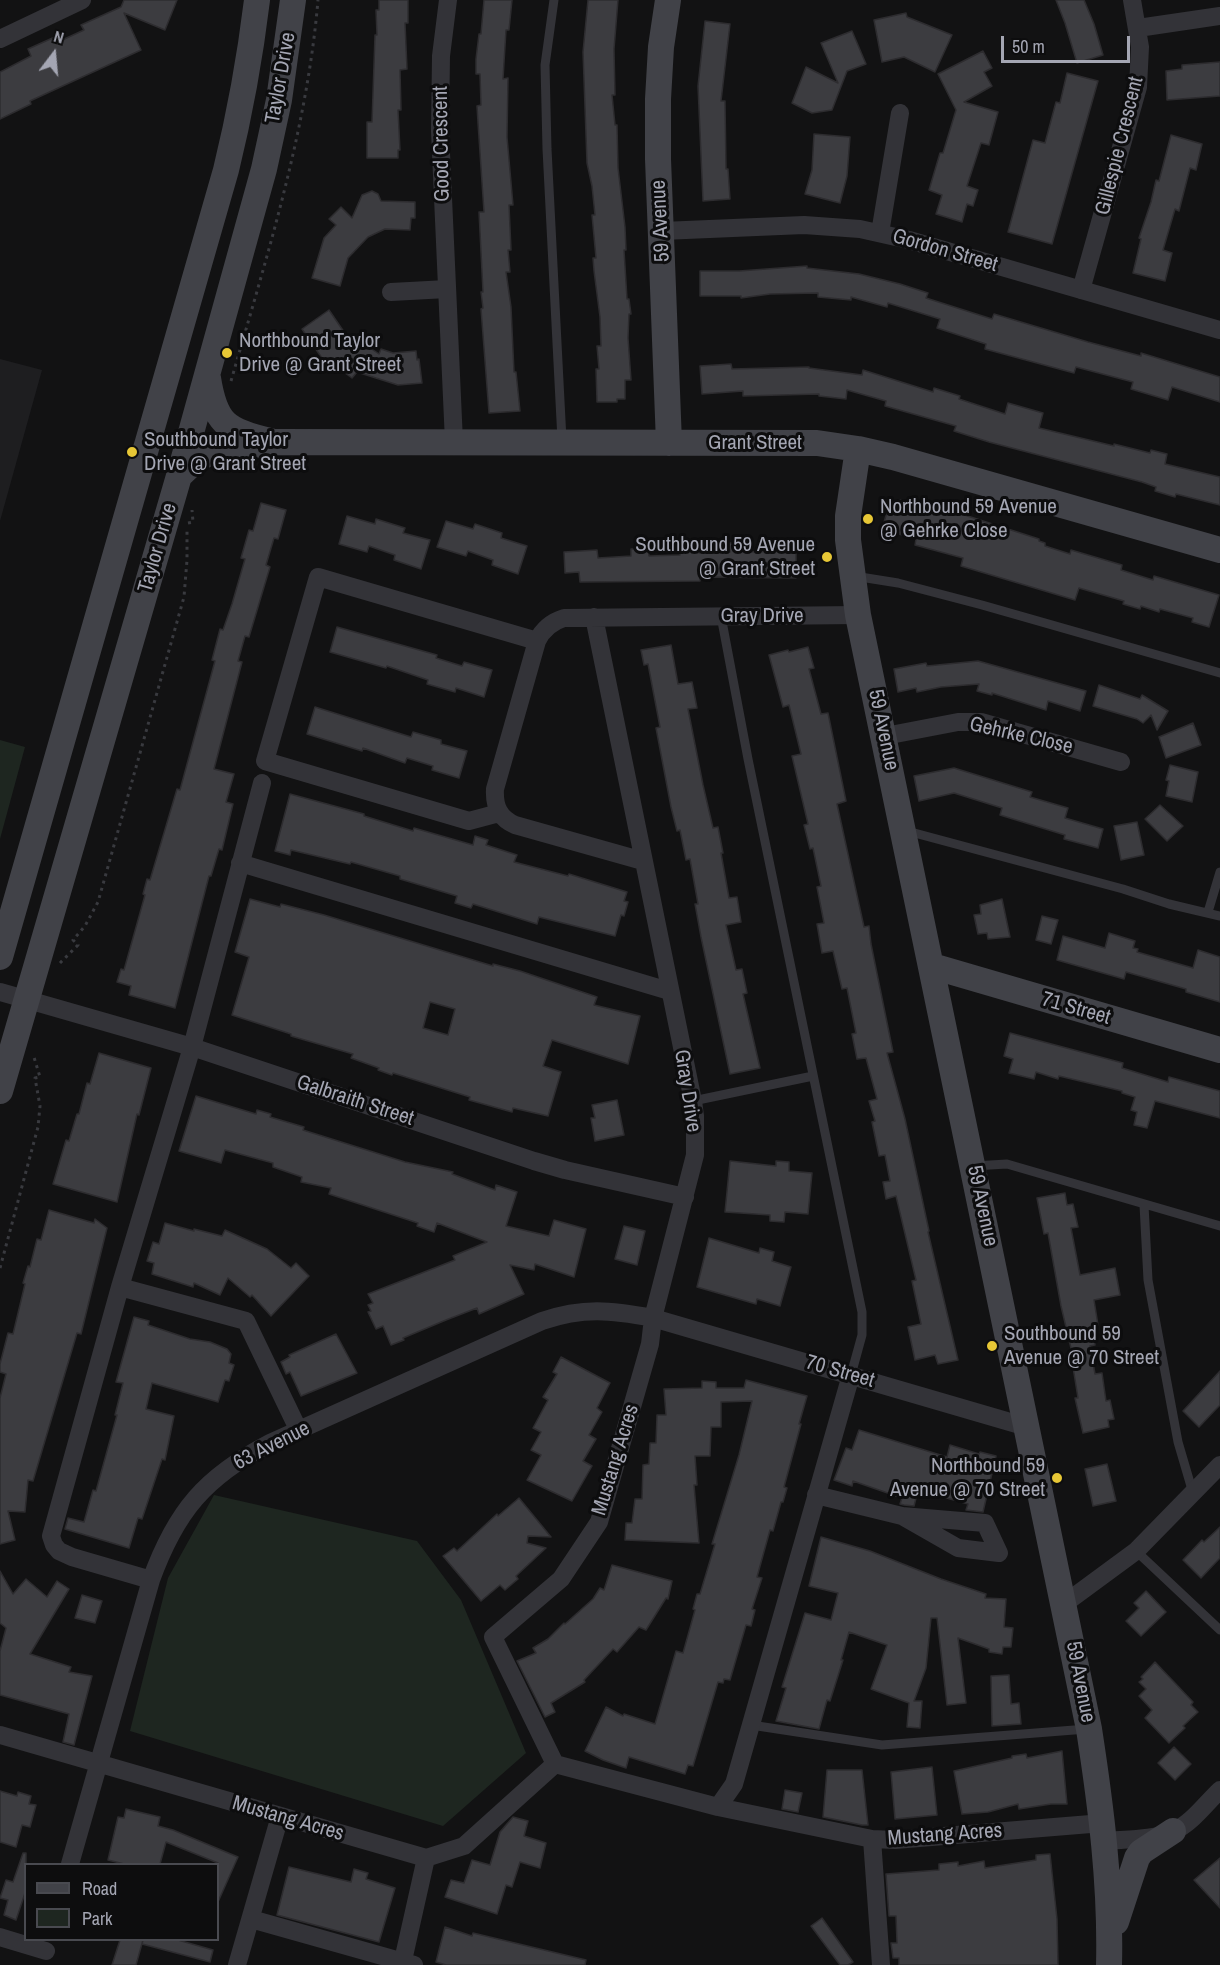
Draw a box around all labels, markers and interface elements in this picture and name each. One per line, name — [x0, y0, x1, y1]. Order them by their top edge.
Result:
north arrow — [24, 24, 84, 84]
scale bar — [1004, 24, 1133, 62]
text: N — [51, 25, 67, 49]
street label: Taylor Drive — [261, 30, 301, 126]
text: 50 m — [1012, 34, 1045, 59]
street label: Gillespie Crescent — [1091, 74, 1149, 218]
street label: Good Crescent — [428, 86, 456, 202]
street label: 59 Avenue — [646, 179, 676, 263]
street label: Gordon Street — [890, 224, 1000, 278]
place label: Northbound Taylor Drive @ Grant Street — [239, 328, 401, 378]
marker: Northbound Taylor Drive @ Grant Street — [220, 346, 234, 360]
place label: Southbound Taylor Drive @ Grant Street — [144, 427, 306, 477]
street label: Grant Street — [708, 430, 802, 456]
marker: Southbound Taylor Drive @ Grant Street — [125, 445, 139, 459]
place label: Northbound 59 Avenue @ Gehrke Close — [880, 494, 1057, 544]
street label: Taylor Drive — [133, 500, 183, 596]
marker: Northbound 59 Avenue @ Gehrke Close — [861, 512, 875, 526]
place label: Southbound 59 Avenue @ Grant Street — [635, 532, 815, 582]
marker: Southbound 59 Avenue @ Grant Street — [820, 550, 834, 564]
street label: Gray Drive — [720, 603, 804, 629]
street label: 59 Avenue — [862, 687, 904, 773]
street label: Gehrke Close — [967, 712, 1075, 760]
street label: 71 Street — [1039, 987, 1113, 1031]
street label: Gray Drive — [668, 1048, 706, 1134]
street label: Galbraith Street — [293, 1070, 417, 1132]
street label: 59 Avenue — [961, 1163, 1003, 1249]
place label: Southbound 59 Avenue @ 70 Street — [1004, 1321, 1159, 1371]
marker: Southbound 59 Avenue @ 70 Street — [985, 1339, 999, 1353]
street label: 70 Street — [803, 1350, 877, 1394]
street label: Mustang Acres — [587, 1401, 645, 1519]
street label: 63 Avenue — [230, 1416, 314, 1476]
place label: Northbound 59 Avenue @ 70 Street — [890, 1453, 1045, 1503]
marker: Northbound 59 Avenue @ 70 Street — [1050, 1471, 1064, 1485]
street label: 59 Avenue — [1060, 1639, 1100, 1725]
street label: Mustang Acres — [229, 1791, 347, 1847]
street label: Mustang Acres — [887, 1818, 1003, 1852]
legend — [24, 1863, 219, 1941]
text: Road — [82, 1876, 117, 1901]
text: Park — [82, 1906, 112, 1931]

